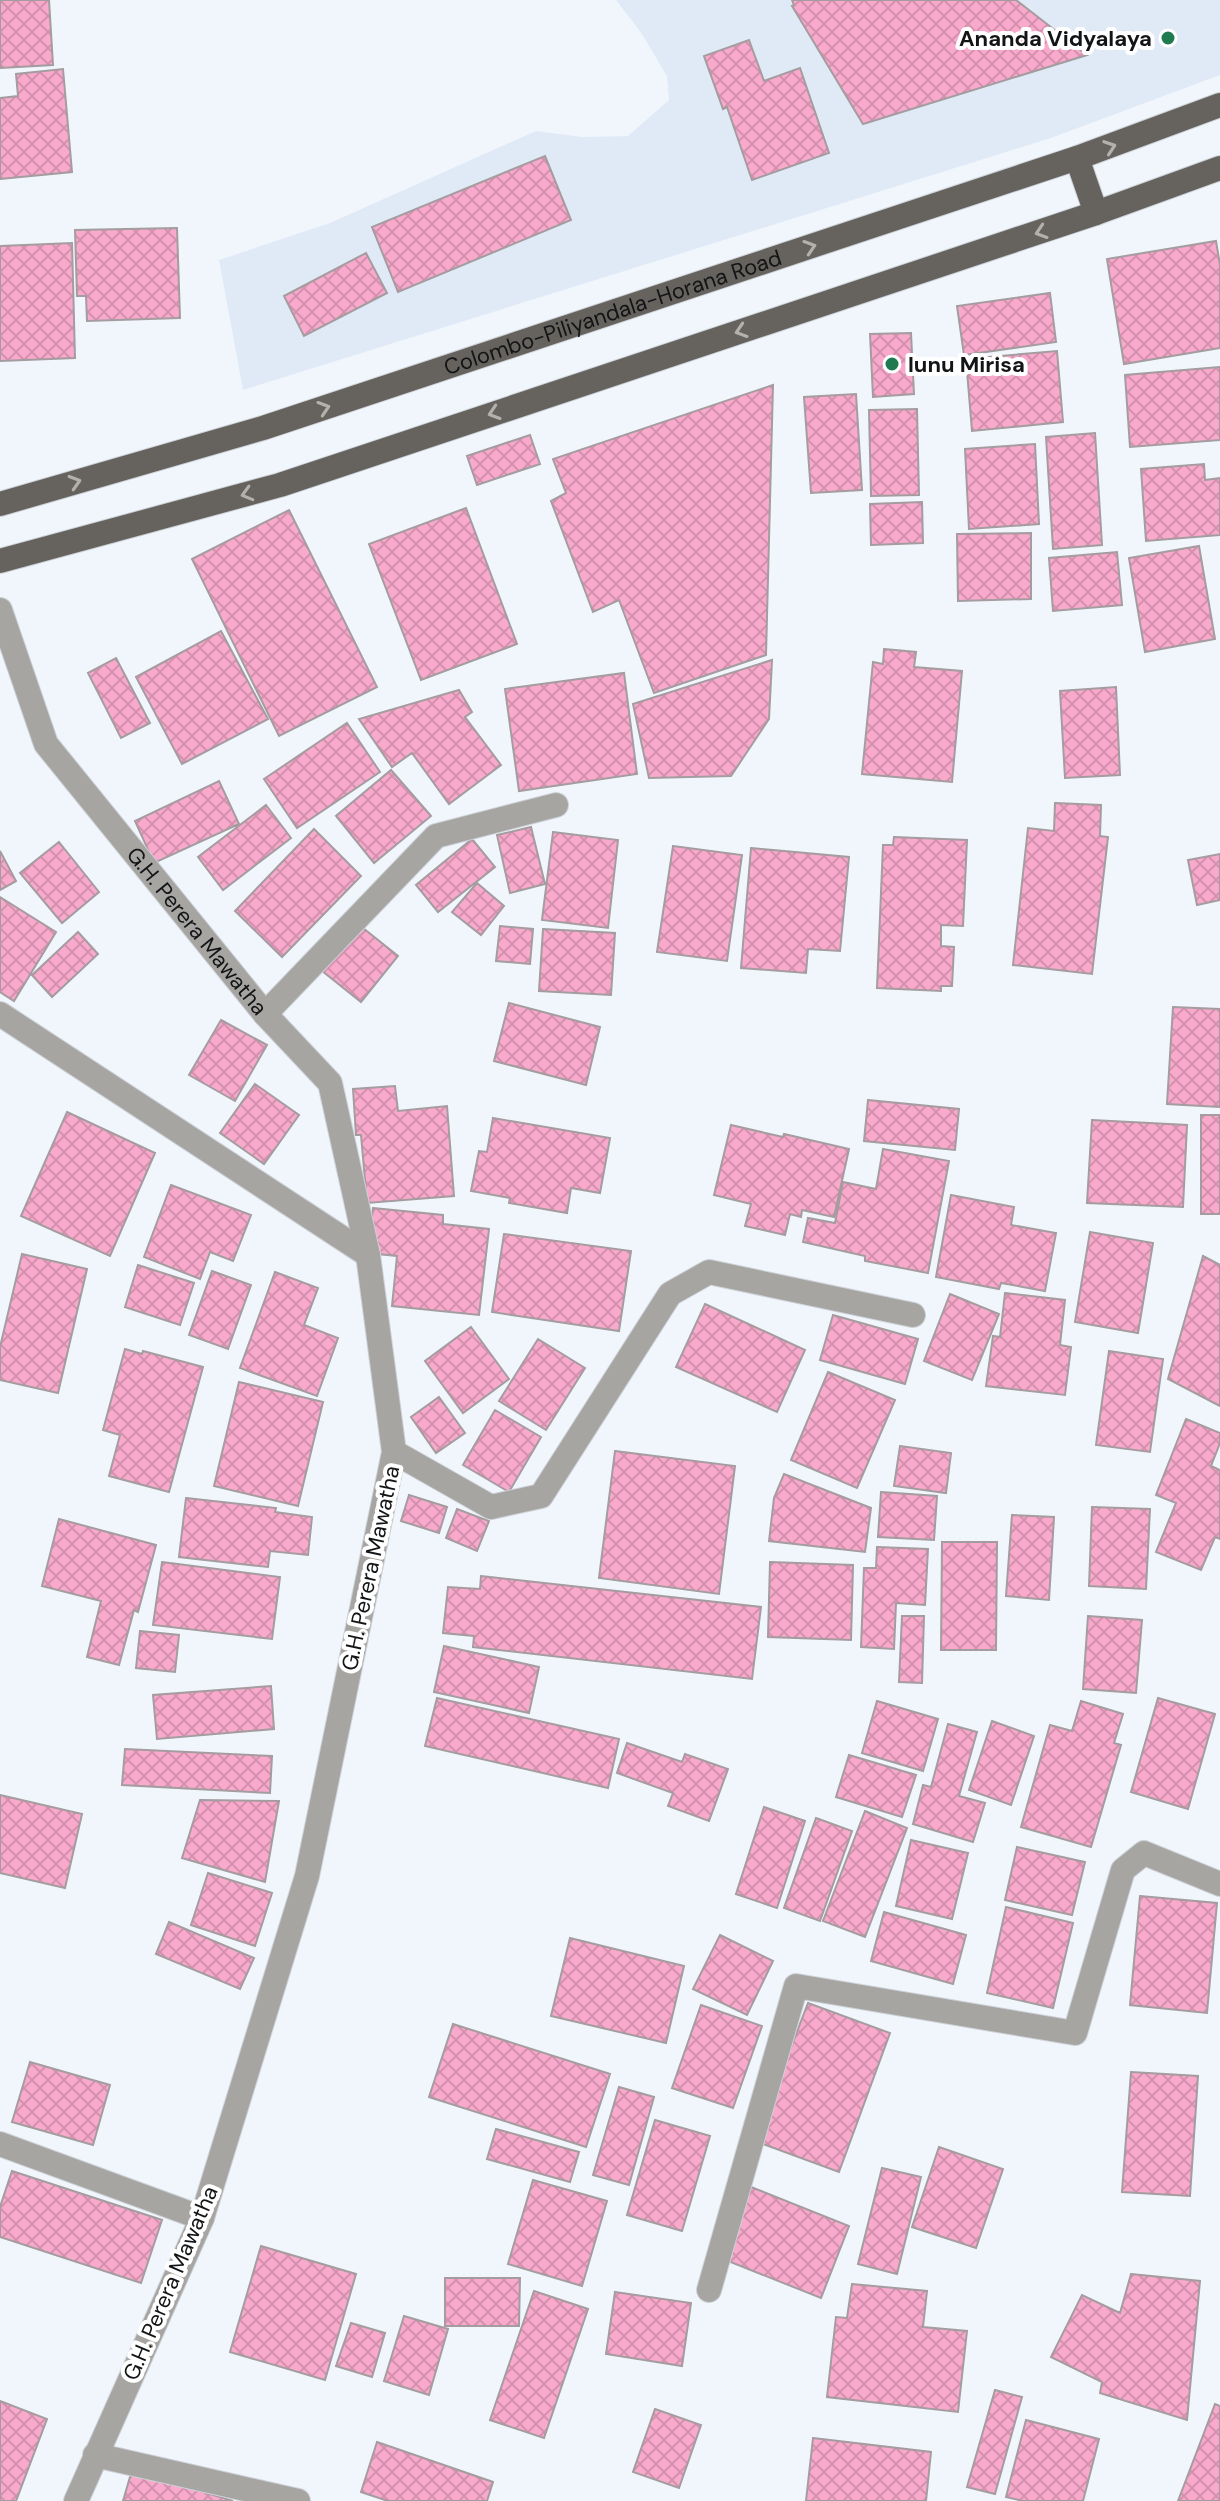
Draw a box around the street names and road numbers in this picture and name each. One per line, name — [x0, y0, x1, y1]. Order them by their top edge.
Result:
street label: Colombo-Piliyandala-Horana Road — [440, 243, 785, 382]
street label: G.H. Perera Mawatha — [120, 841, 274, 1021]
street label: G.H. Perera Mawatha — [335, 1463, 406, 1673]
street label: G.H. Perera Mawatha — [116, 2182, 225, 2385]

